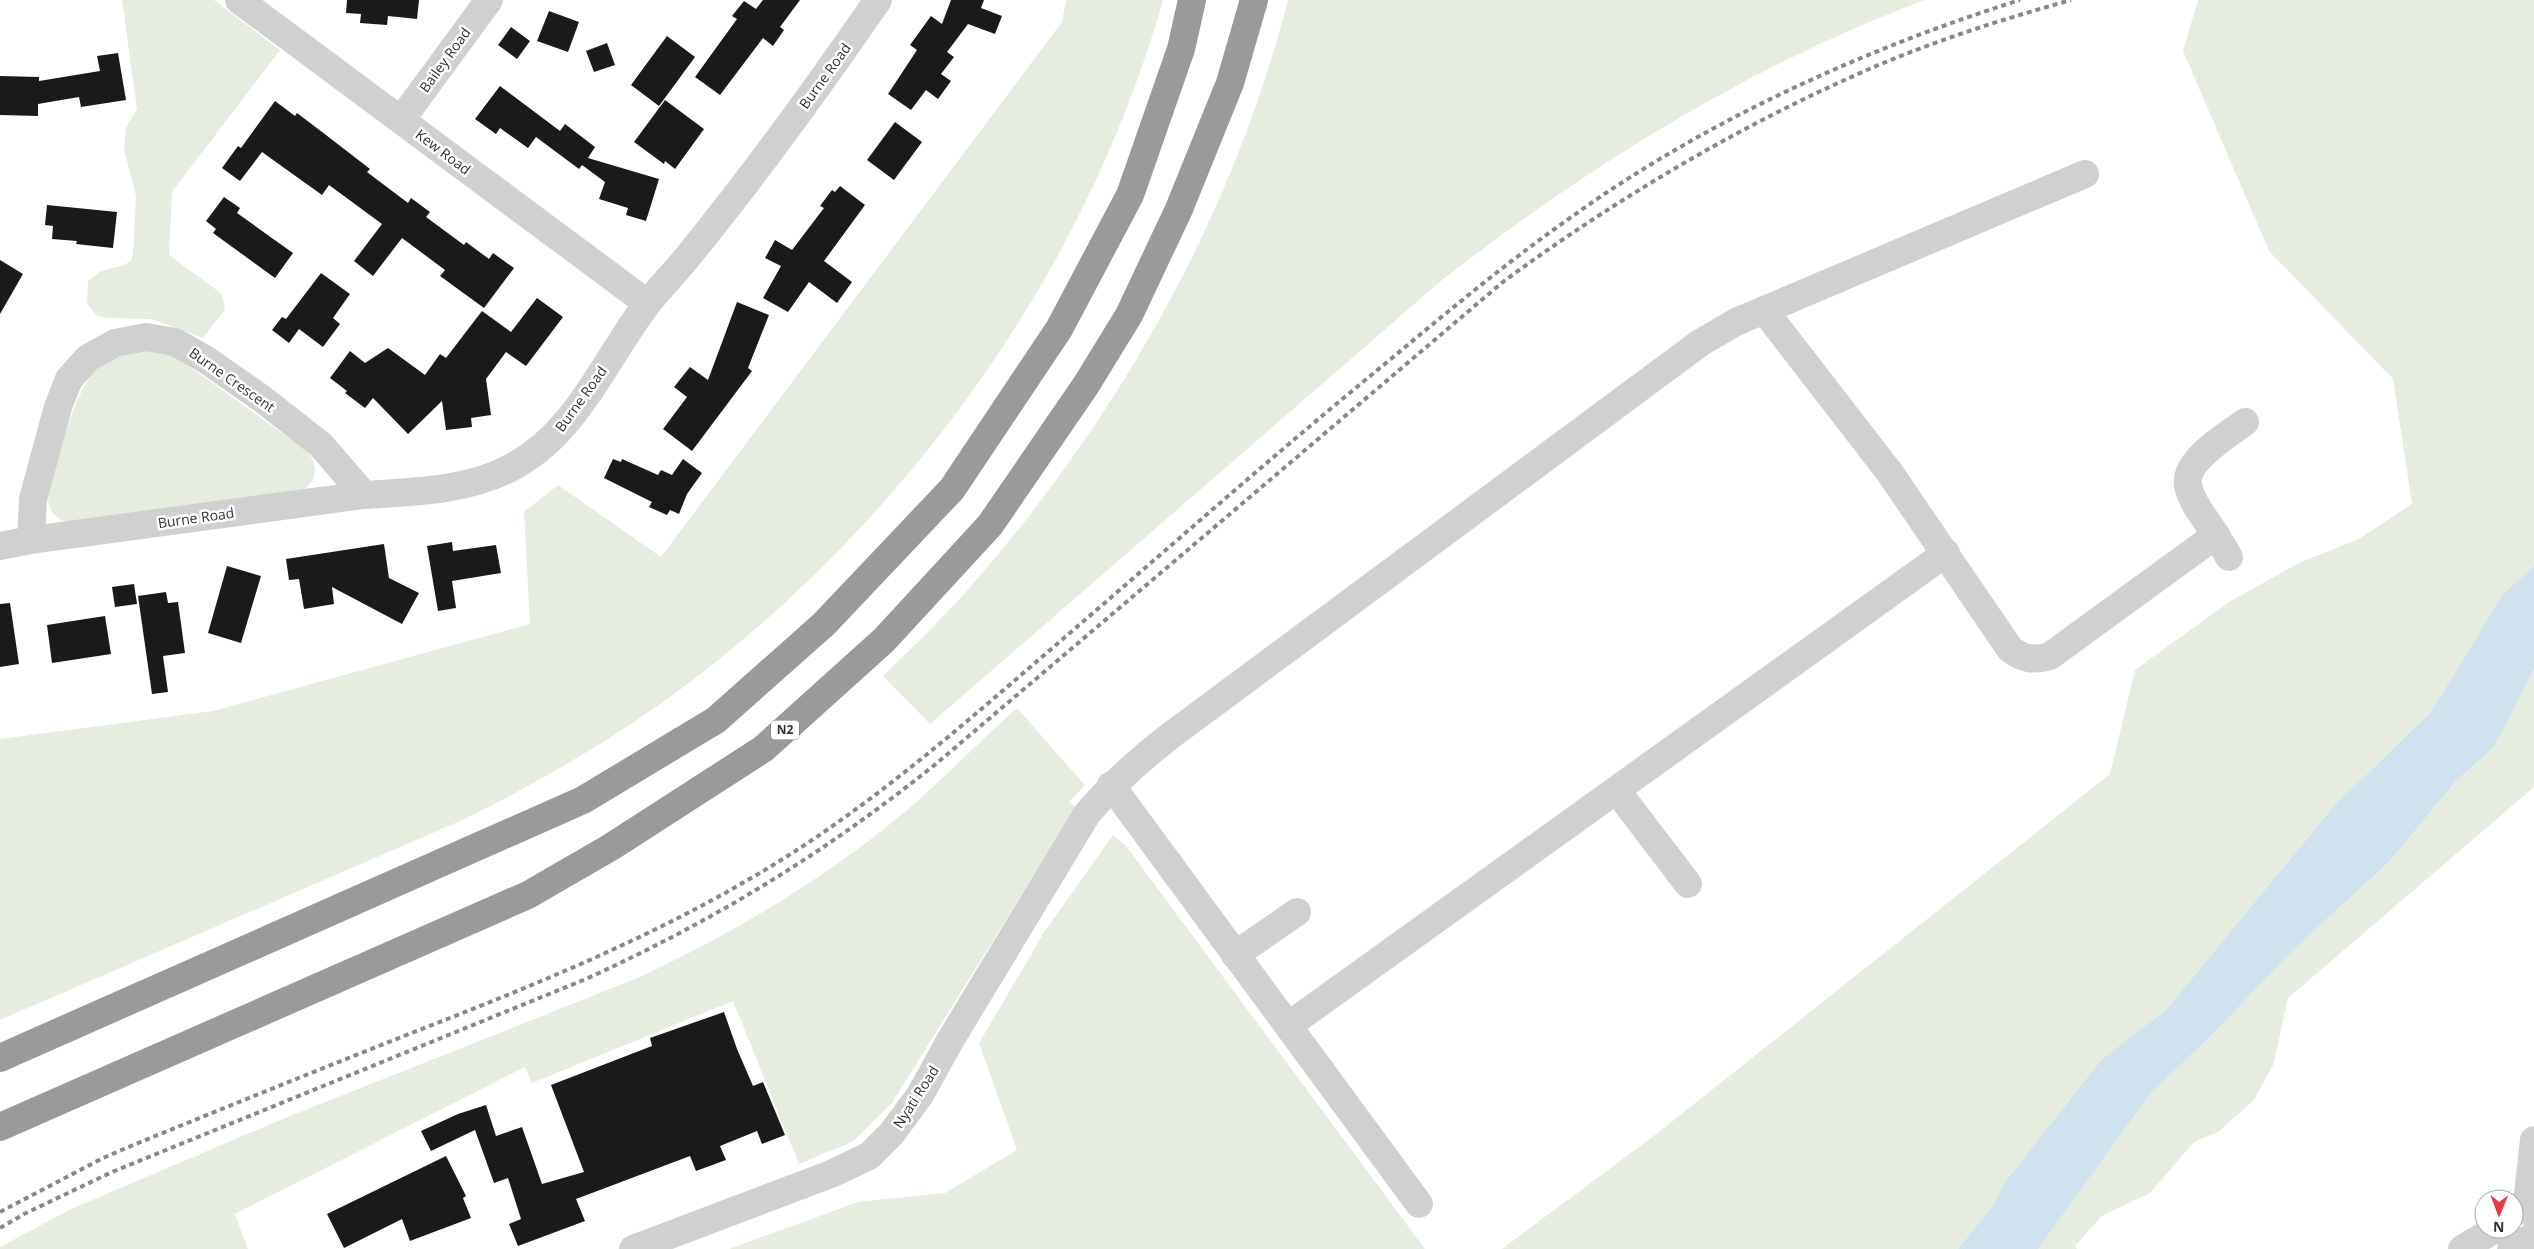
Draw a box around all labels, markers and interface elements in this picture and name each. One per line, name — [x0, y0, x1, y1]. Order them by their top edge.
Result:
street label: Bailey Road — [415, 23, 475, 96]
street label: Burne Road — [794, 39, 855, 112]
street label: Kew Road — [412, 125, 475, 179]
street label: Burne Crescent — [186, 343, 279, 416]
street label: Burne Road — [550, 362, 611, 435]
street label: Burne Road — [157, 503, 235, 532]
road number: N2 — [771, 720, 799, 740]
street label: Nyati Road — [888, 1062, 943, 1132]
north arrow — [2474, 1189, 2524, 1239]
text: N — [2493, 1218, 2505, 1237]

